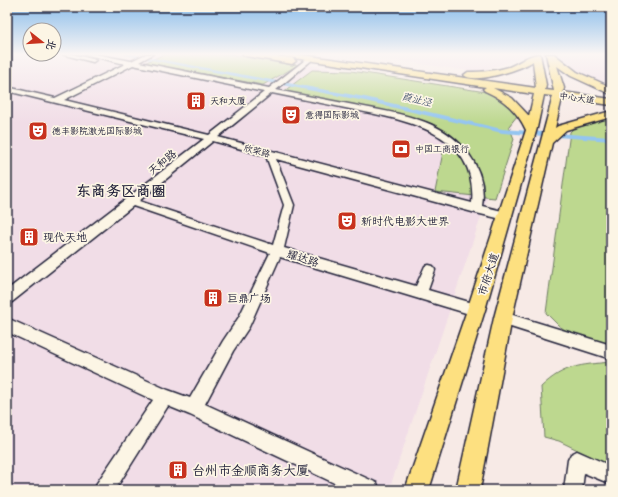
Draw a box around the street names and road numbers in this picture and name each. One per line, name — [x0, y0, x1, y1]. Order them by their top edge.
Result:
street label: 中心大道 — [558, 91, 596, 106]
street label: 欣荣路 — [242, 143, 271, 160]
street label: 天和路 — [145, 147, 179, 178]
street label: 耀达路 — [285, 247, 321, 270]
street label: 市府大道 — [475, 251, 501, 297]

